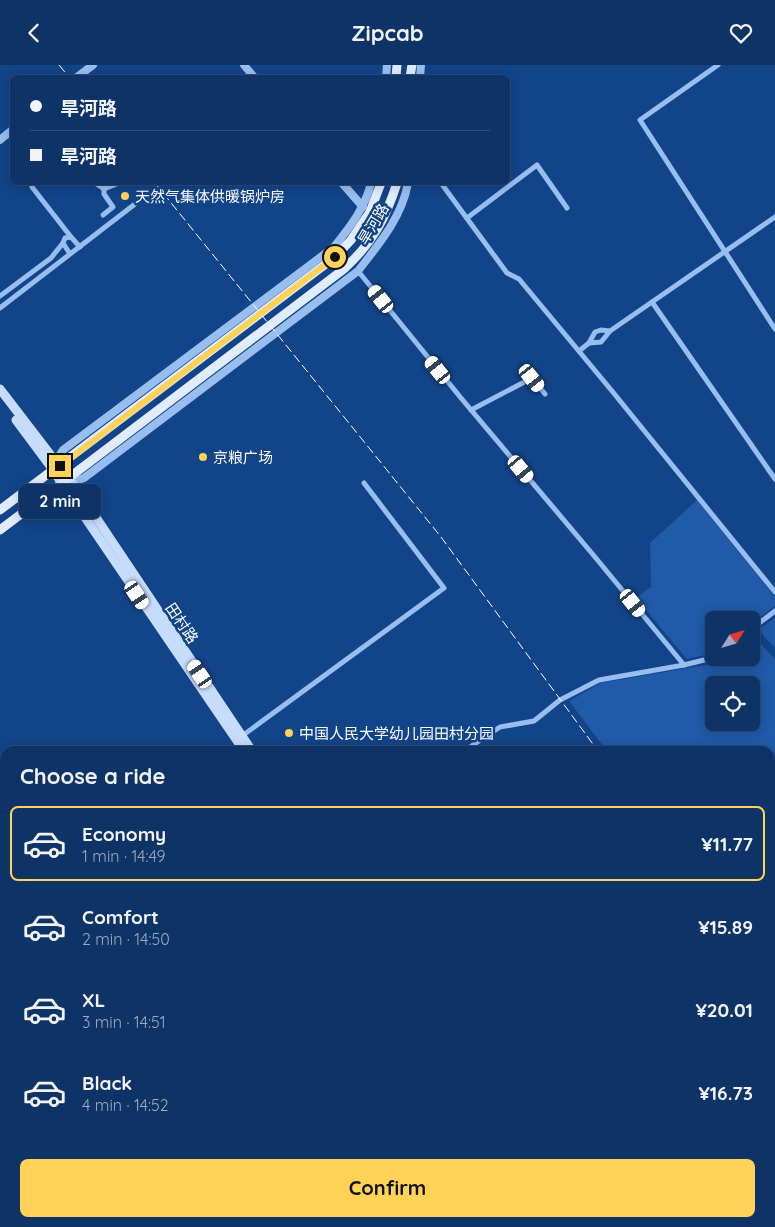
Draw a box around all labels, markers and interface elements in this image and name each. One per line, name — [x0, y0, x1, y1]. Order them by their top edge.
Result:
icon: back — [20, 19, 48, 47]
text: Zipcab — [351, 19, 424, 47]
icon: heart — [727, 19, 755, 47]
text: 旱河路 — [60, 96, 117, 120]
text: 旱河路 — [60, 144, 117, 168]
place label: 天然气集体供暖锅炉房 — [135, 187, 285, 206]
marker: 天然气集体供暖锅炉房 — [119, 190, 131, 202]
street label: 旱河路 — [353, 200, 393, 248]
route start — [324, 246, 346, 268]
car — [365, 283, 396, 315]
car — [422, 354, 453, 386]
car — [516, 362, 547, 394]
place label: 京粮广场 — [213, 448, 273, 467]
marker: 京粮广场 — [197, 451, 209, 463]
car — [505, 453, 536, 485]
route end — [49, 455, 71, 477]
callout: 2 min — [19, 483, 101, 519]
text: 2 min — [39, 491, 81, 511]
car — [122, 578, 151, 612]
car — [617, 587, 648, 619]
street label: 田村路 — [162, 599, 202, 647]
north arrow — [705, 611, 760, 666]
map controls — [705, 611, 760, 731]
car — [185, 657, 214, 691]
button: locate — [705, 676, 760, 731]
place label: 中国人民大学幼儿园田村分园 — [299, 724, 494, 743]
marker: 中国人民大学幼儿园田村分园 — [283, 727, 295, 739]
text: Choose a ride — [20, 762, 165, 790]
icon: car — [22, 821, 67, 866]
text: Economy — [82, 822, 166, 846]
text: ¥11.77 — [701, 832, 753, 856]
text: 1 min · 14:49 — [82, 846, 166, 866]
icon: car — [22, 904, 67, 949]
text: Comfort — [82, 905, 159, 929]
text: ¥15.89 — [698, 915, 753, 939]
text: 2 min · 14:50 — [82, 929, 170, 949]
icon: car — [22, 987, 67, 1032]
text: XL — [82, 988, 105, 1012]
text: ¥20.01 — [695, 998, 753, 1022]
text: 3 min · 14:51 — [82, 1012, 166, 1032]
icon: car — [22, 1070, 67, 1115]
text: Black — [82, 1071, 132, 1095]
text: ¥16.73 — [698, 1081, 753, 1105]
text: 4 min · 14:52 — [82, 1095, 169, 1115]
button: Confirm — [20, 1159, 755, 1217]

